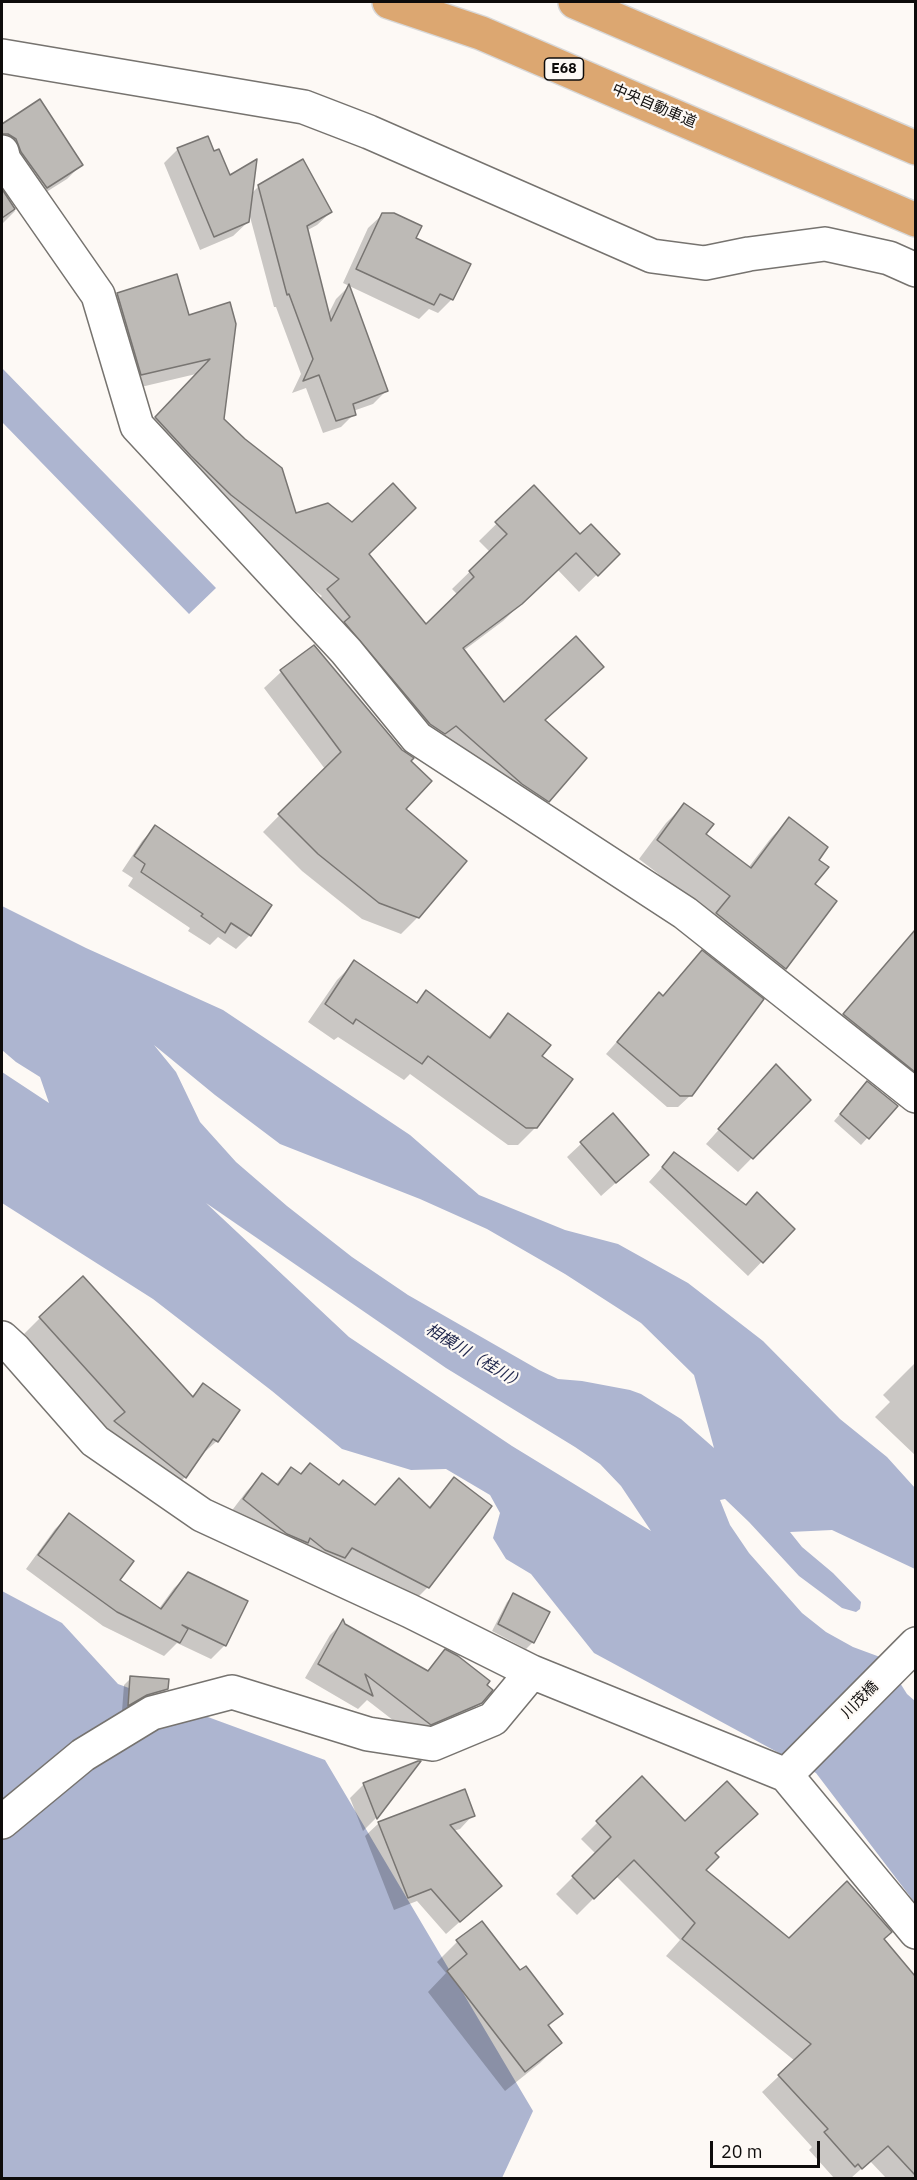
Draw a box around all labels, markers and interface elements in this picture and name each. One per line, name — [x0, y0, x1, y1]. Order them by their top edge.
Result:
road number: E68 — [544, 58, 584, 80]
street label: 中央自動車道 — [609, 80, 699, 132]
water label: 相模川（桂川） — [422, 1320, 528, 1394]
street label: 川茂橋 — [838, 1678, 882, 1722]
scale bar — [713, 2129, 822, 2167]
text: 20 m — [721, 2140, 763, 2163]

